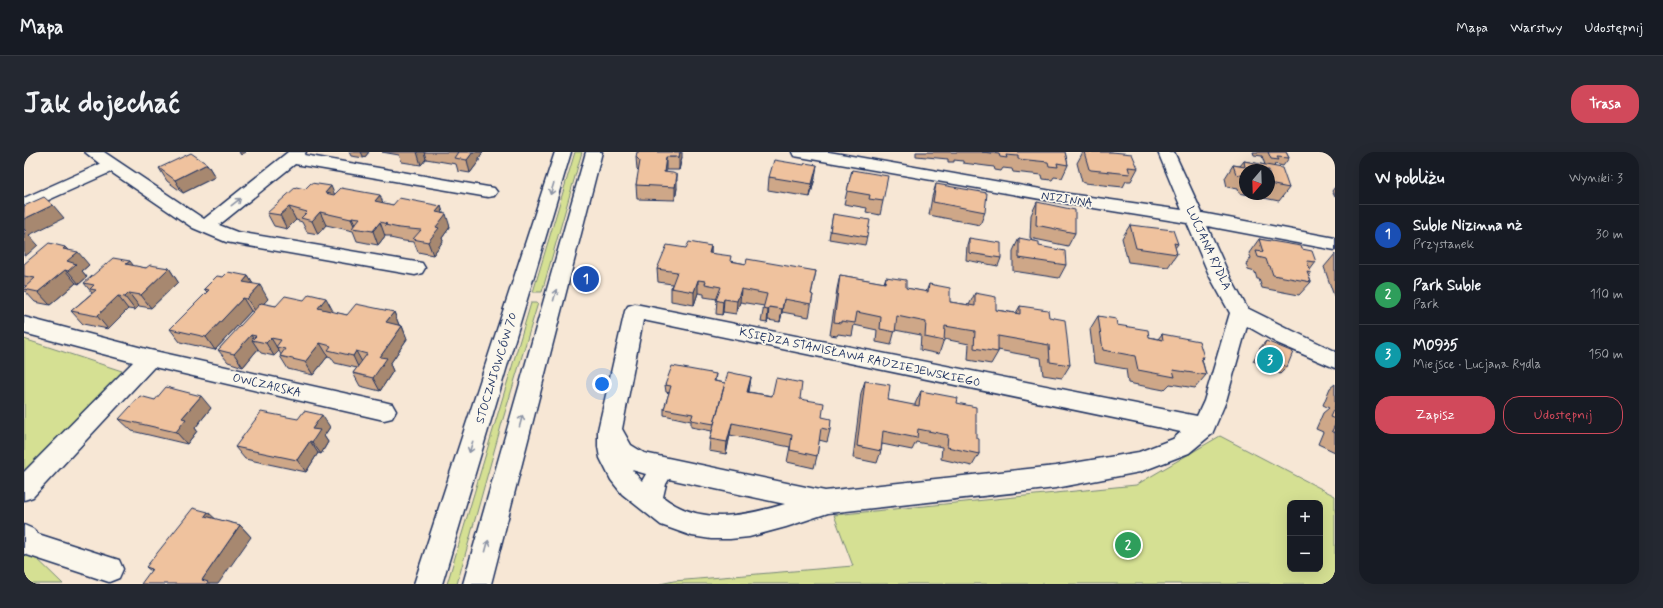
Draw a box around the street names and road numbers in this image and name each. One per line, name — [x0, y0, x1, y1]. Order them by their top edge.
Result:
street label: NIZINNA — [1040, 188, 1094, 212]
street label: LUCJANA RYDLA — [1182, 204, 1235, 293]
street label: STOCZNIOWCÓW 70 — [472, 311, 522, 426]
street label: KSIĘDZA STANISŁAWA RADZIEJEWSKIEGO — [738, 325, 982, 391]
street label: OWCZARSKA — [231, 370, 303, 402]

